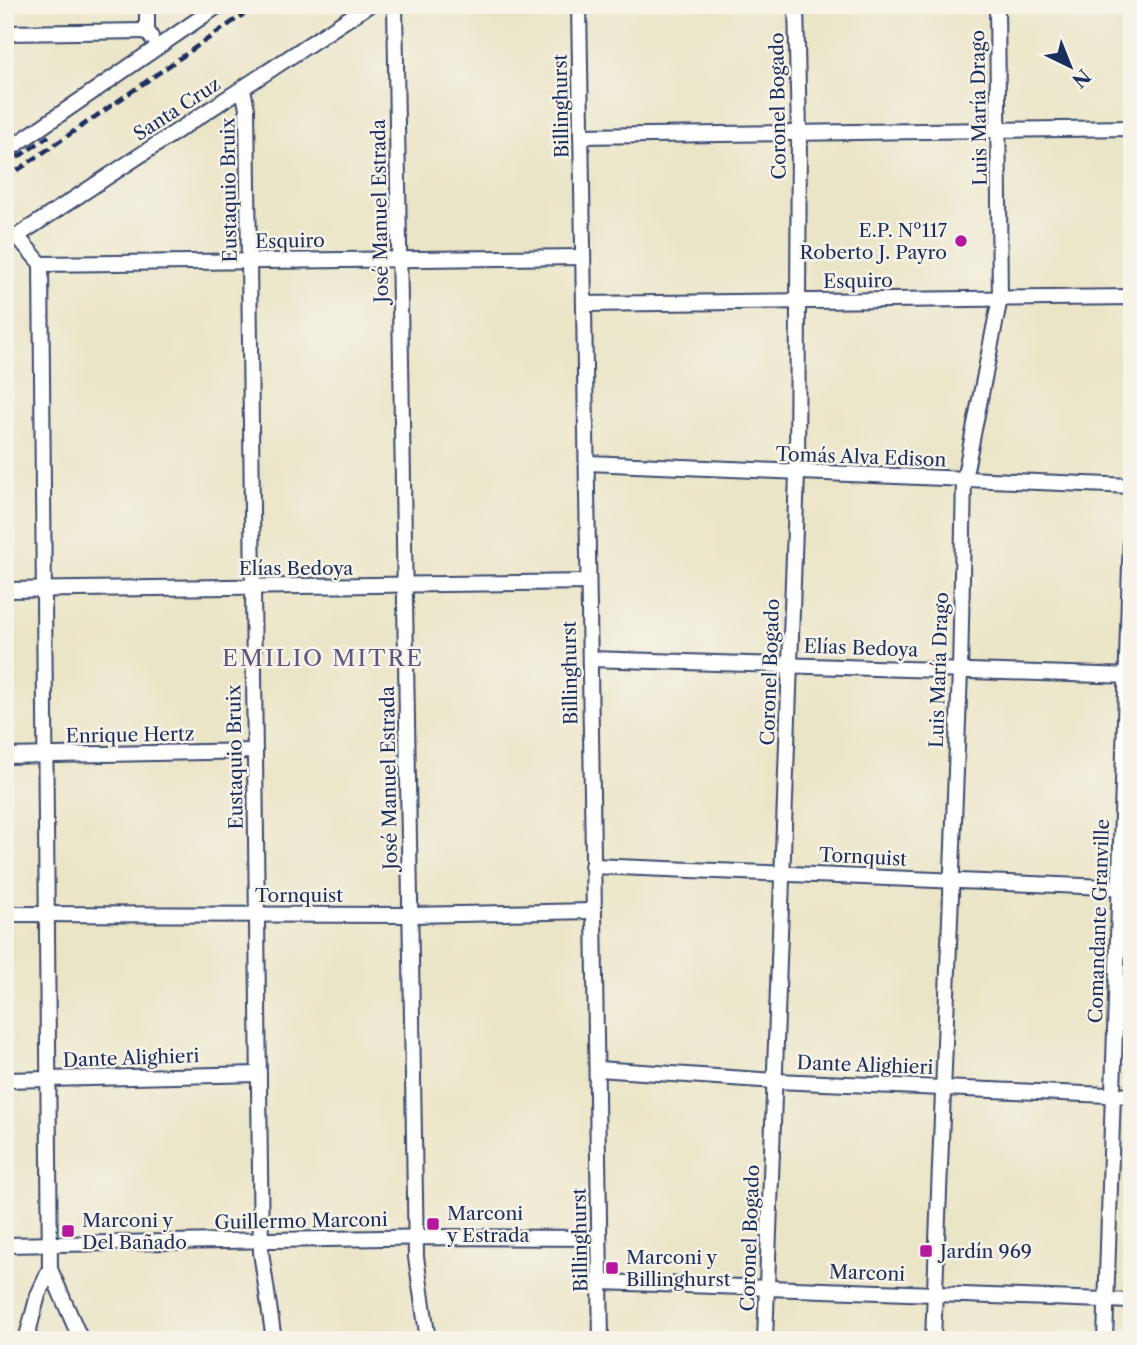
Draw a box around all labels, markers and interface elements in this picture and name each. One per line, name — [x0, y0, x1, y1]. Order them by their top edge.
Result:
street label: Luis María Drago — [966, 30, 992, 186]
street label: Coronel Bogado — [765, 32, 791, 180]
north arrow — [1036, 32, 1106, 102]
street label: Billinghurst — [549, 53, 573, 158]
text: N — [1067, 64, 1095, 92]
street label: Santa Cruz — [129, 72, 225, 146]
street label: Eustaquio Bruix — [216, 116, 242, 263]
street label: José Manuel Estrada — [367, 119, 393, 306]
place label: E.P. Nº117 Roberto J. Payro — [800, 219, 948, 264]
street label: Esquiro — [255, 229, 325, 253]
marker: E.P. Nº117 Roberto J. Payro — [953, 233, 969, 249]
street label: Esquiro — [823, 269, 893, 293]
street label: Tomás Alva Edison — [775, 443, 947, 471]
street label: Elías Bedoya — [239, 557, 353, 580]
street label: Luis María Drago — [925, 592, 953, 748]
street label: Coronel Bogado — [756, 598, 784, 746]
street label: Billinghurst — [558, 620, 582, 725]
street label: Elías Bedoya — [803, 635, 919, 661]
district label: EMILIO MITRE — [222, 644, 424, 672]
street label: Eustaquio Bruix — [222, 683, 248, 830]
street label: José Manuel Estrada — [376, 686, 402, 873]
street label: Enrique Hertz — [65, 722, 195, 748]
street label: Comandante Granville — [1084, 818, 1114, 1024]
street label: Tornquist — [819, 843, 908, 871]
street label: Tornquist — [255, 884, 343, 907]
street label: Dante Alighieri — [62, 1044, 200, 1072]
street label: Dante Alighieri — [796, 1051, 934, 1079]
street label: Coronel Bogado — [736, 1164, 764, 1312]
street label: Billinghurst — [568, 1187, 592, 1292]
place label: Marconi y Estrada — [446, 1202, 530, 1247]
street label: Guillermo Marconi — [214, 1208, 388, 1234]
place label: Marconi y Del Bañado — [82, 1209, 187, 1254]
marker: Marconi y Estrada — [425, 1216, 441, 1232]
marker: Marconi y Del Bañado — [60, 1223, 76, 1239]
place label: Jardín 969 — [937, 1240, 1032, 1263]
marker: Jardín 969 — [918, 1243, 934, 1259]
place label: Marconi y Billinghurst — [626, 1246, 731, 1291]
marker: Marconi y Billinghurst — [604, 1260, 620, 1276]
street label: Marconi — [829, 1260, 906, 1286]

